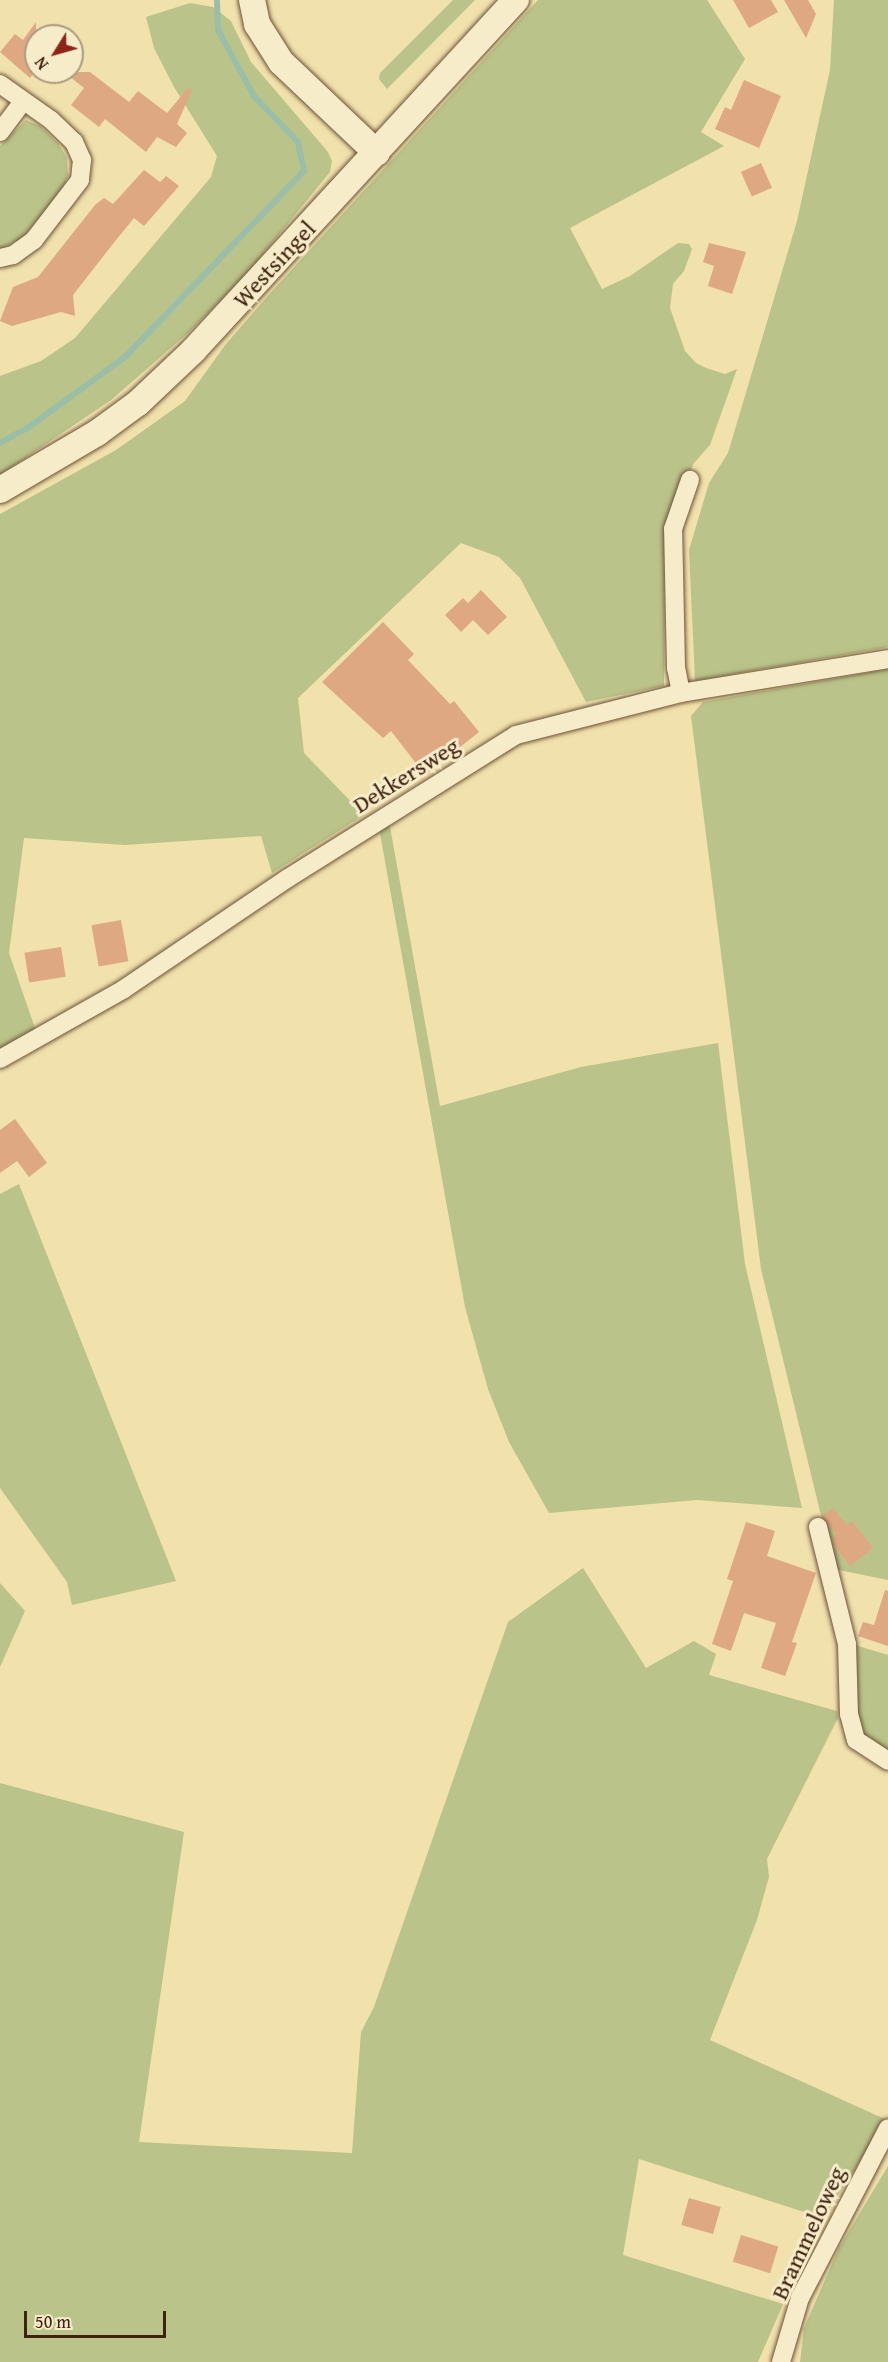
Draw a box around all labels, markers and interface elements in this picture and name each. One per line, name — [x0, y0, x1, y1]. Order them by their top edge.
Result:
north arrow — [24, 24, 84, 84]
text: N — [28, 52, 54, 75]
street label: Westsingel — [227, 215, 321, 313]
street label: Dekkersweg — [347, 731, 465, 819]
street label: Brammeloweg — [765, 2162, 851, 2304]
scale bar — [27, 2299, 170, 2337]
text: 50 m — [35, 2308, 71, 2335]

